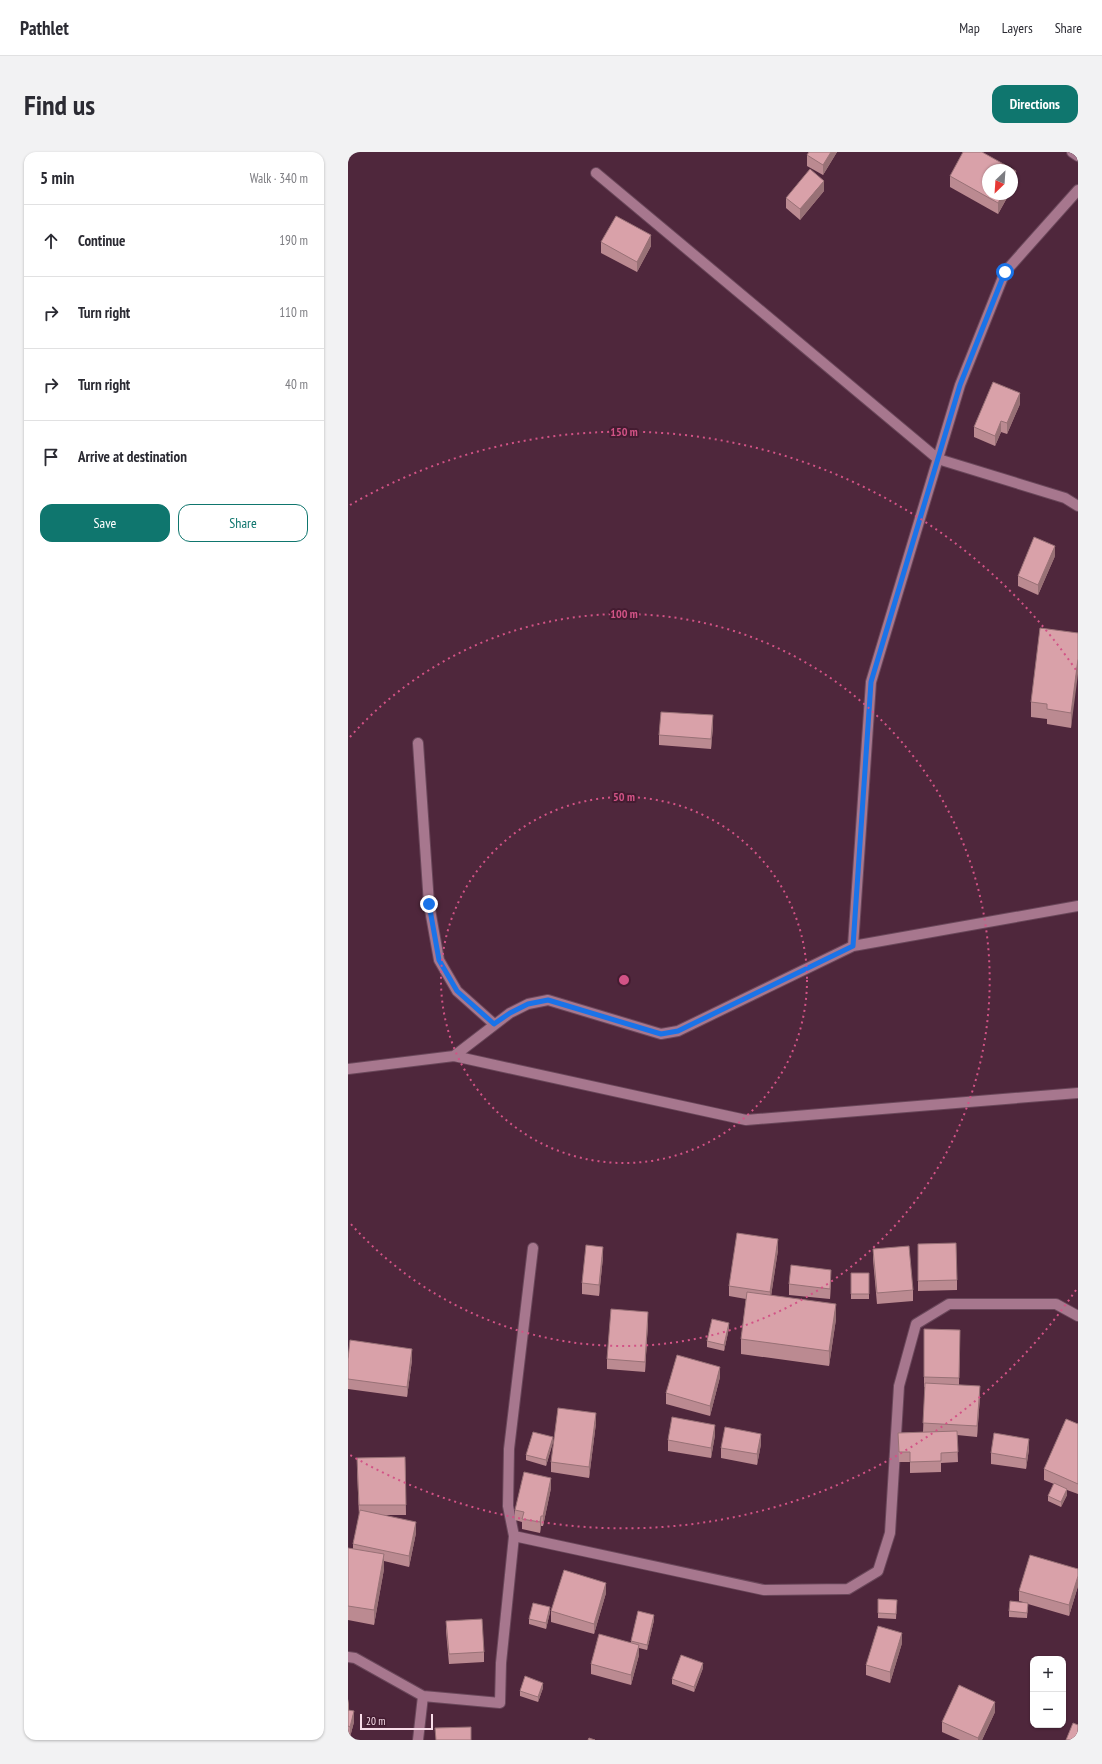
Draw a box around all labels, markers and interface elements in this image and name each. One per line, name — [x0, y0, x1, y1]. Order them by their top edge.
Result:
text: Pathlet — [20, 16, 69, 40]
text: Map — [959, 19, 980, 37]
text: Layers — [1002, 19, 1033, 37]
text: Share — [1055, 19, 1082, 37]
button: Directions — [992, 85, 1078, 123]
text: Find us — [24, 86, 95, 123]
north arrow — [982, 164, 1018, 200]
text: 5 min — [40, 167, 74, 189]
text: Walk · 340 m — [250, 170, 308, 187]
icon: ahead — [40, 230, 62, 252]
text: Continue — [78, 231, 125, 250]
text: 190 m — [279, 232, 308, 249]
route start — [996, 263, 1014, 281]
icon: right — [40, 302, 62, 324]
text: Turn right — [78, 303, 130, 322]
text: 110 m — [279, 304, 308, 321]
icon: right — [40, 374, 62, 396]
text: Turn right — [78, 375, 130, 394]
text: 40 m — [285, 376, 308, 393]
text: 150 m — [610, 424, 638, 439]
icon: arrive — [40, 446, 62, 468]
text: Arrive at destination — [78, 447, 187, 466]
button: Save — [40, 504, 170, 542]
button: Share — [178, 504, 308, 542]
text: 100 m — [610, 606, 638, 621]
text: 50 m — [613, 789, 635, 804]
route end — [420, 895, 438, 913]
centre of rings — [617, 973, 631, 987]
map controls — [1030, 1656, 1066, 1728]
button: + — [1030, 1656, 1066, 1692]
button: − — [1030, 1692, 1066, 1728]
scale bar — [360, 1712, 433, 1731]
text: 20 m — [366, 1714, 385, 1728]

